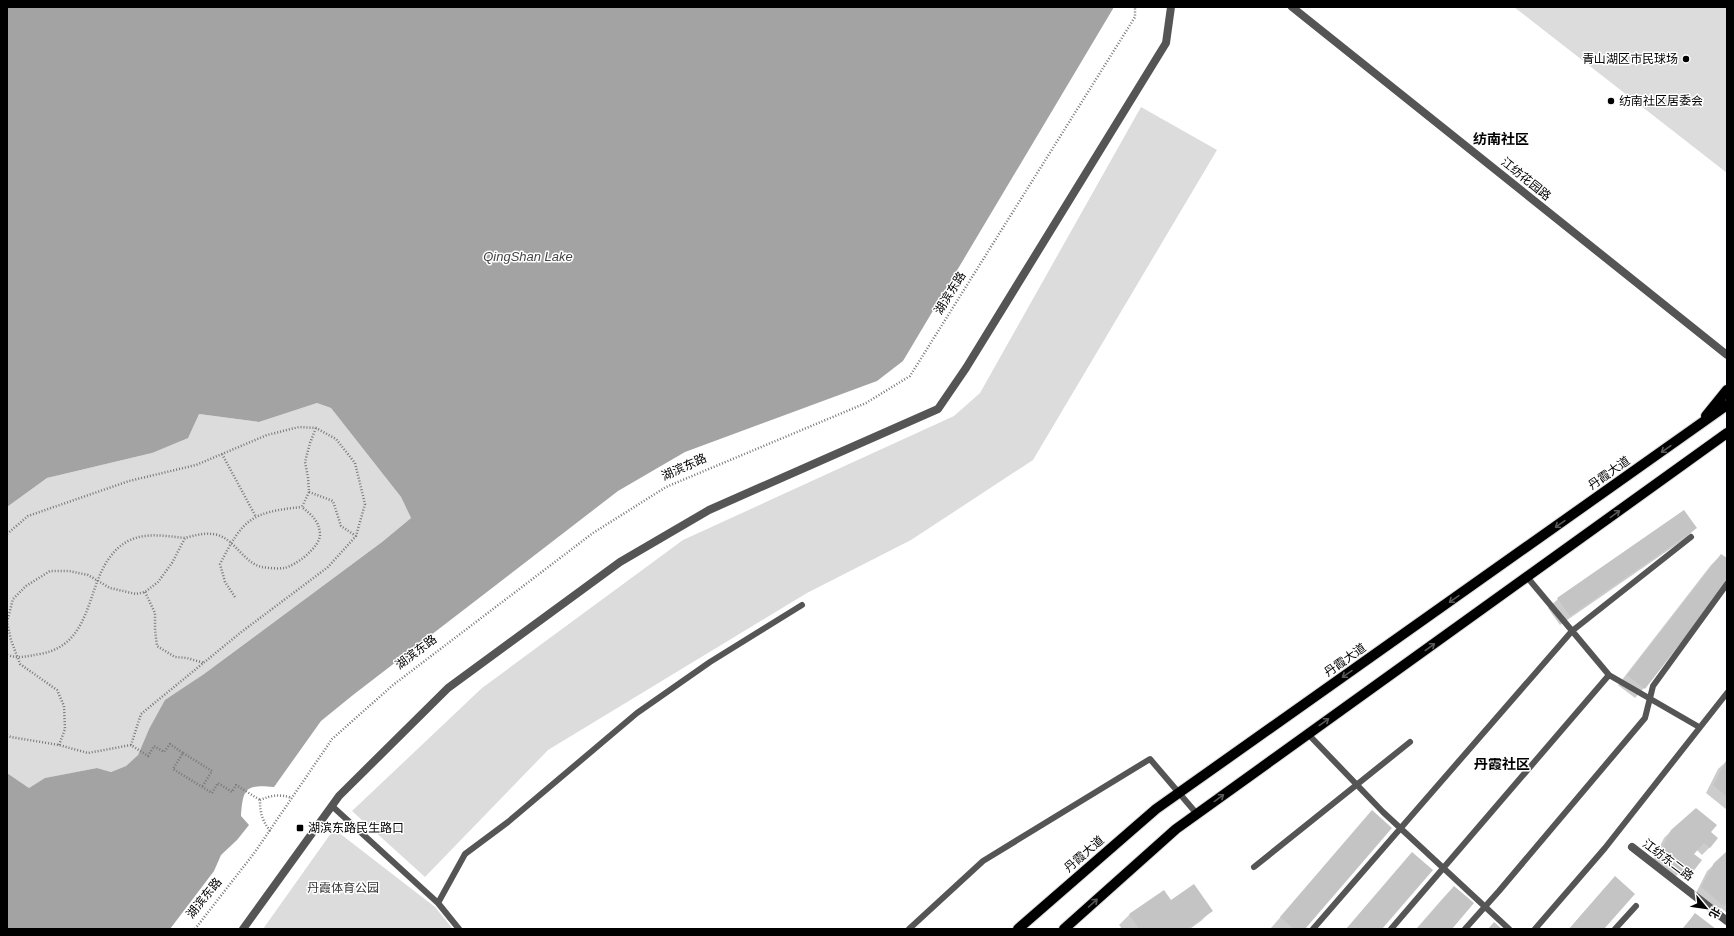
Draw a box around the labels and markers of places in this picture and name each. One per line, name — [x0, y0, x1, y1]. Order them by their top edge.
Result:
place label: 青山湖区市民球场 — [1582, 52, 1678, 66]
marker: 青山湖区市民球场 — [1681, 54, 1691, 64]
place label: 纺南社区居委会 — [1619, 94, 1703, 108]
marker: 纺南社区居委会 — [1606, 96, 1616, 106]
place label: 湖滨东路民生路口 — [308, 821, 404, 835]
marker: 湖滨东路民生路口 — [295, 823, 305, 833]

